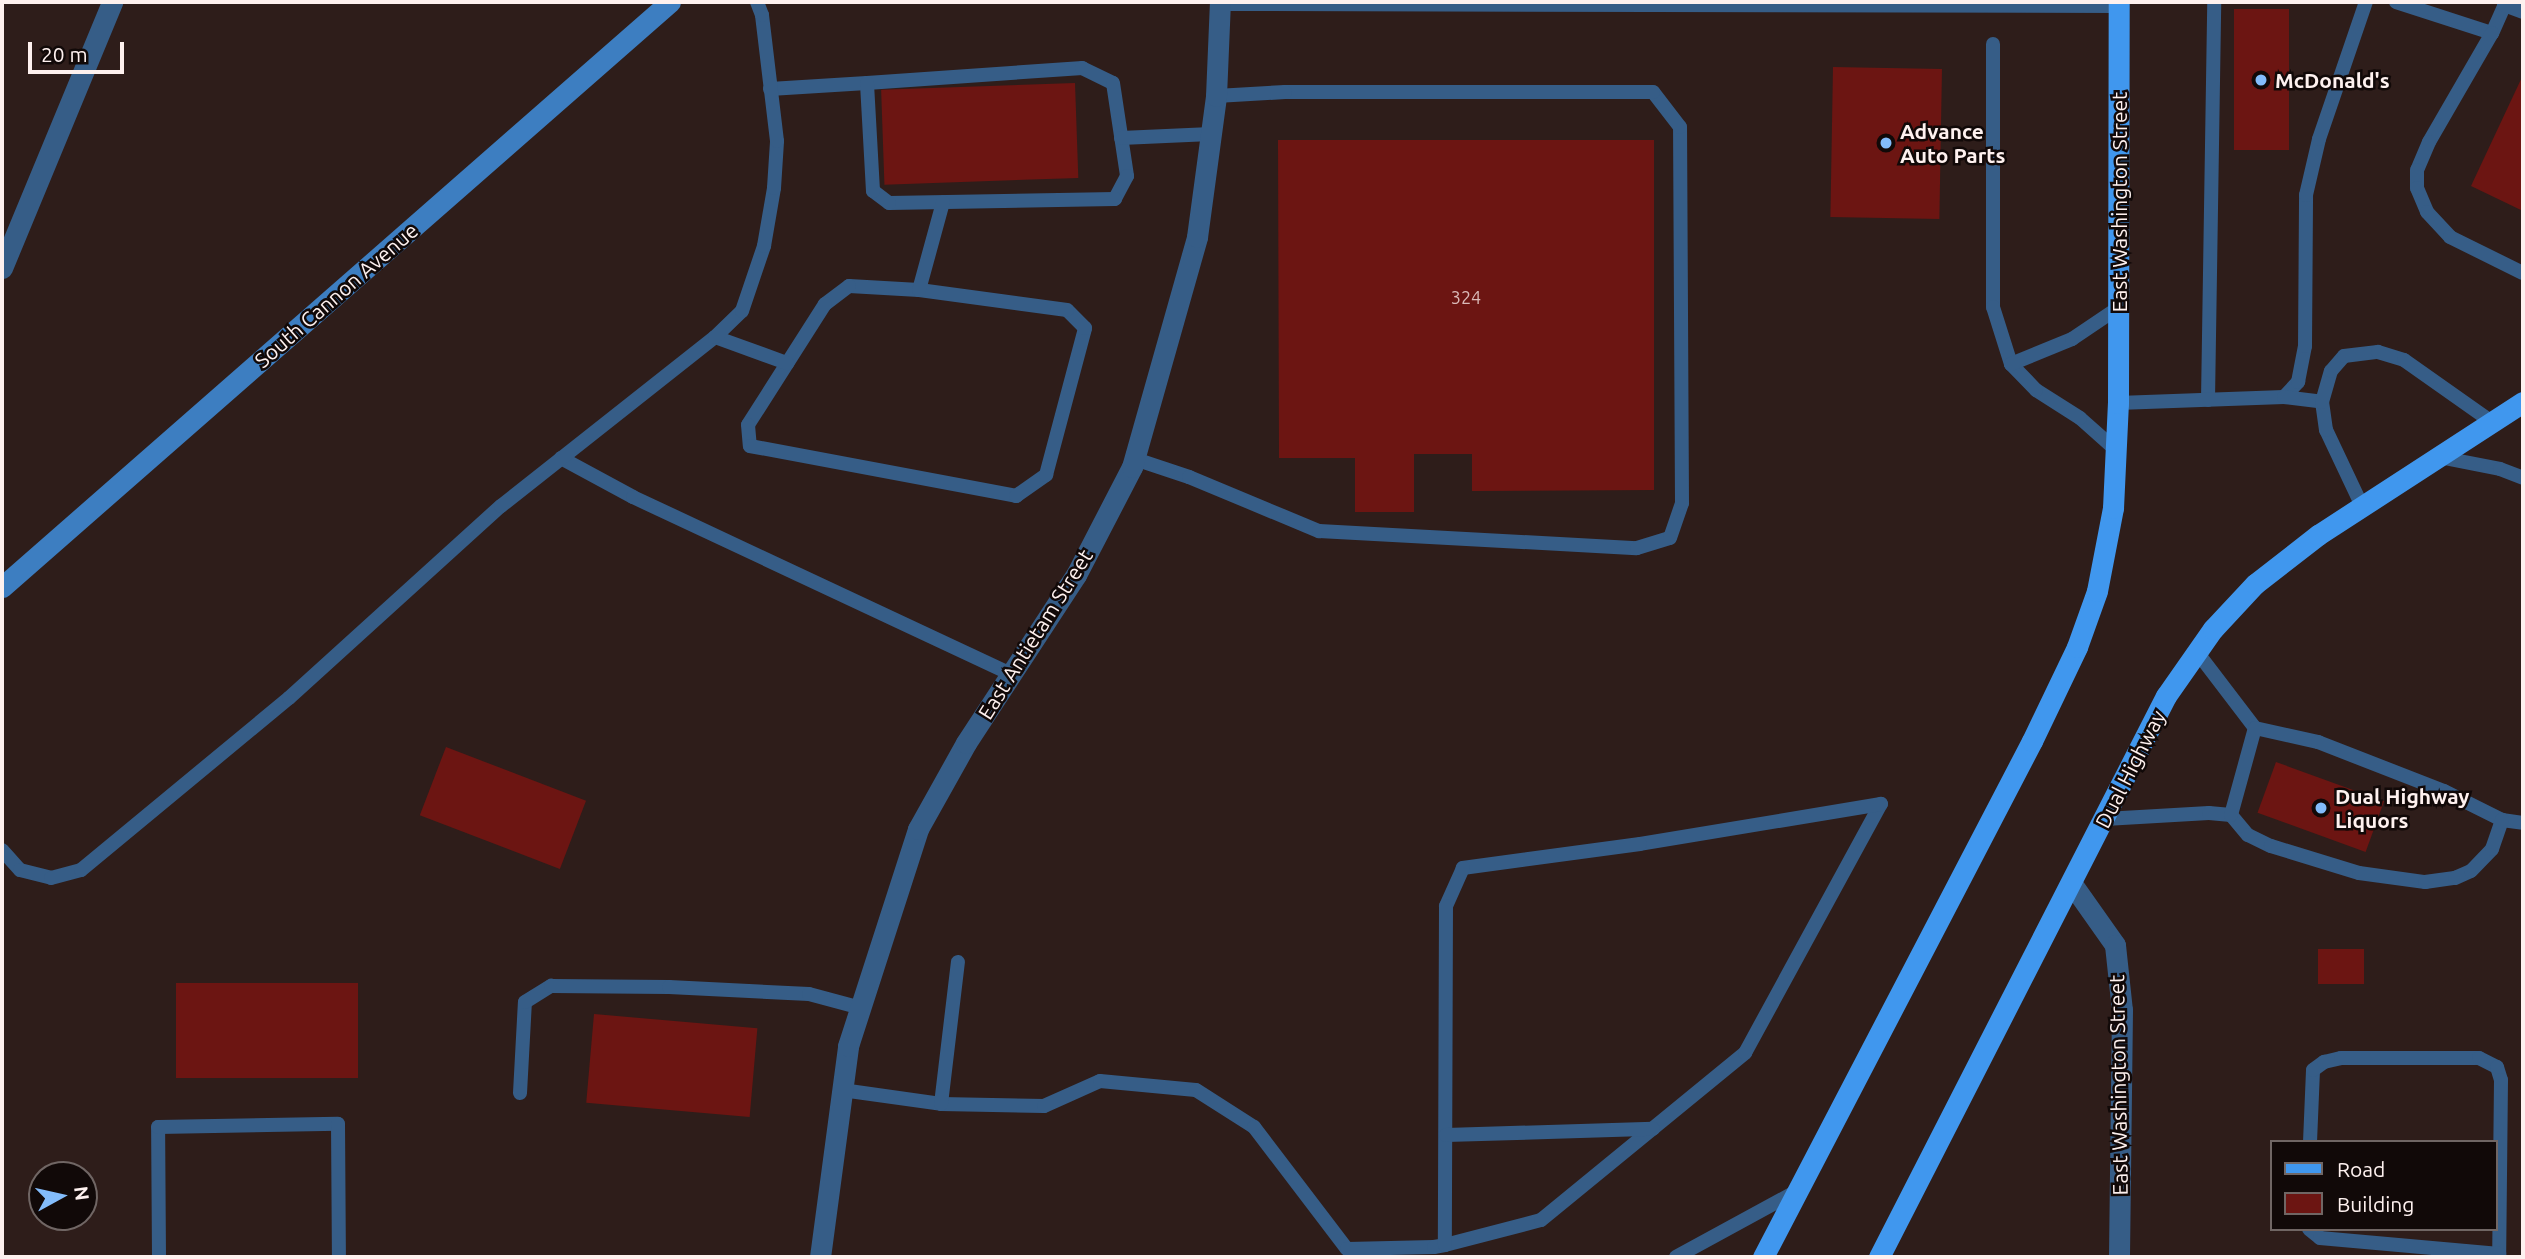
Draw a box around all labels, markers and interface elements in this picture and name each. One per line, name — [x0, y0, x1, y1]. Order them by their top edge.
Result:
scale bar — [32, 28, 128, 72]
text: 20 m — [41, 42, 88, 66]
place label: McDonald's — [2275, 67, 2390, 93]
marker: McDonald's — [2253, 72, 2269, 88]
street label: East Washington Street — [2106, 92, 2132, 312]
place label: Advance Auto Parts — [1900, 118, 2005, 168]
marker: Advance Auto Parts — [1878, 135, 1894, 151]
street label: South Cannon Avenue — [249, 217, 423, 373]
house number: 324 — [1451, 286, 1481, 308]
street label: East Antietam Street — [972, 544, 1098, 724]
street label: Dual Highway — [2090, 706, 2170, 832]
place label: Dual Highway Liquors — [2335, 783, 2469, 833]
marker: Dual Highway Liquors — [2313, 800, 2329, 816]
street label: East Washington Street — [2103, 974, 2133, 1196]
legend — [2270, 1140, 2497, 1231]
text: Road — [2337, 1157, 2385, 1181]
north arrow — [28, 1161, 98, 1231]
text: N — [70, 1185, 94, 1202]
text: Building — [2337, 1192, 2414, 1216]

